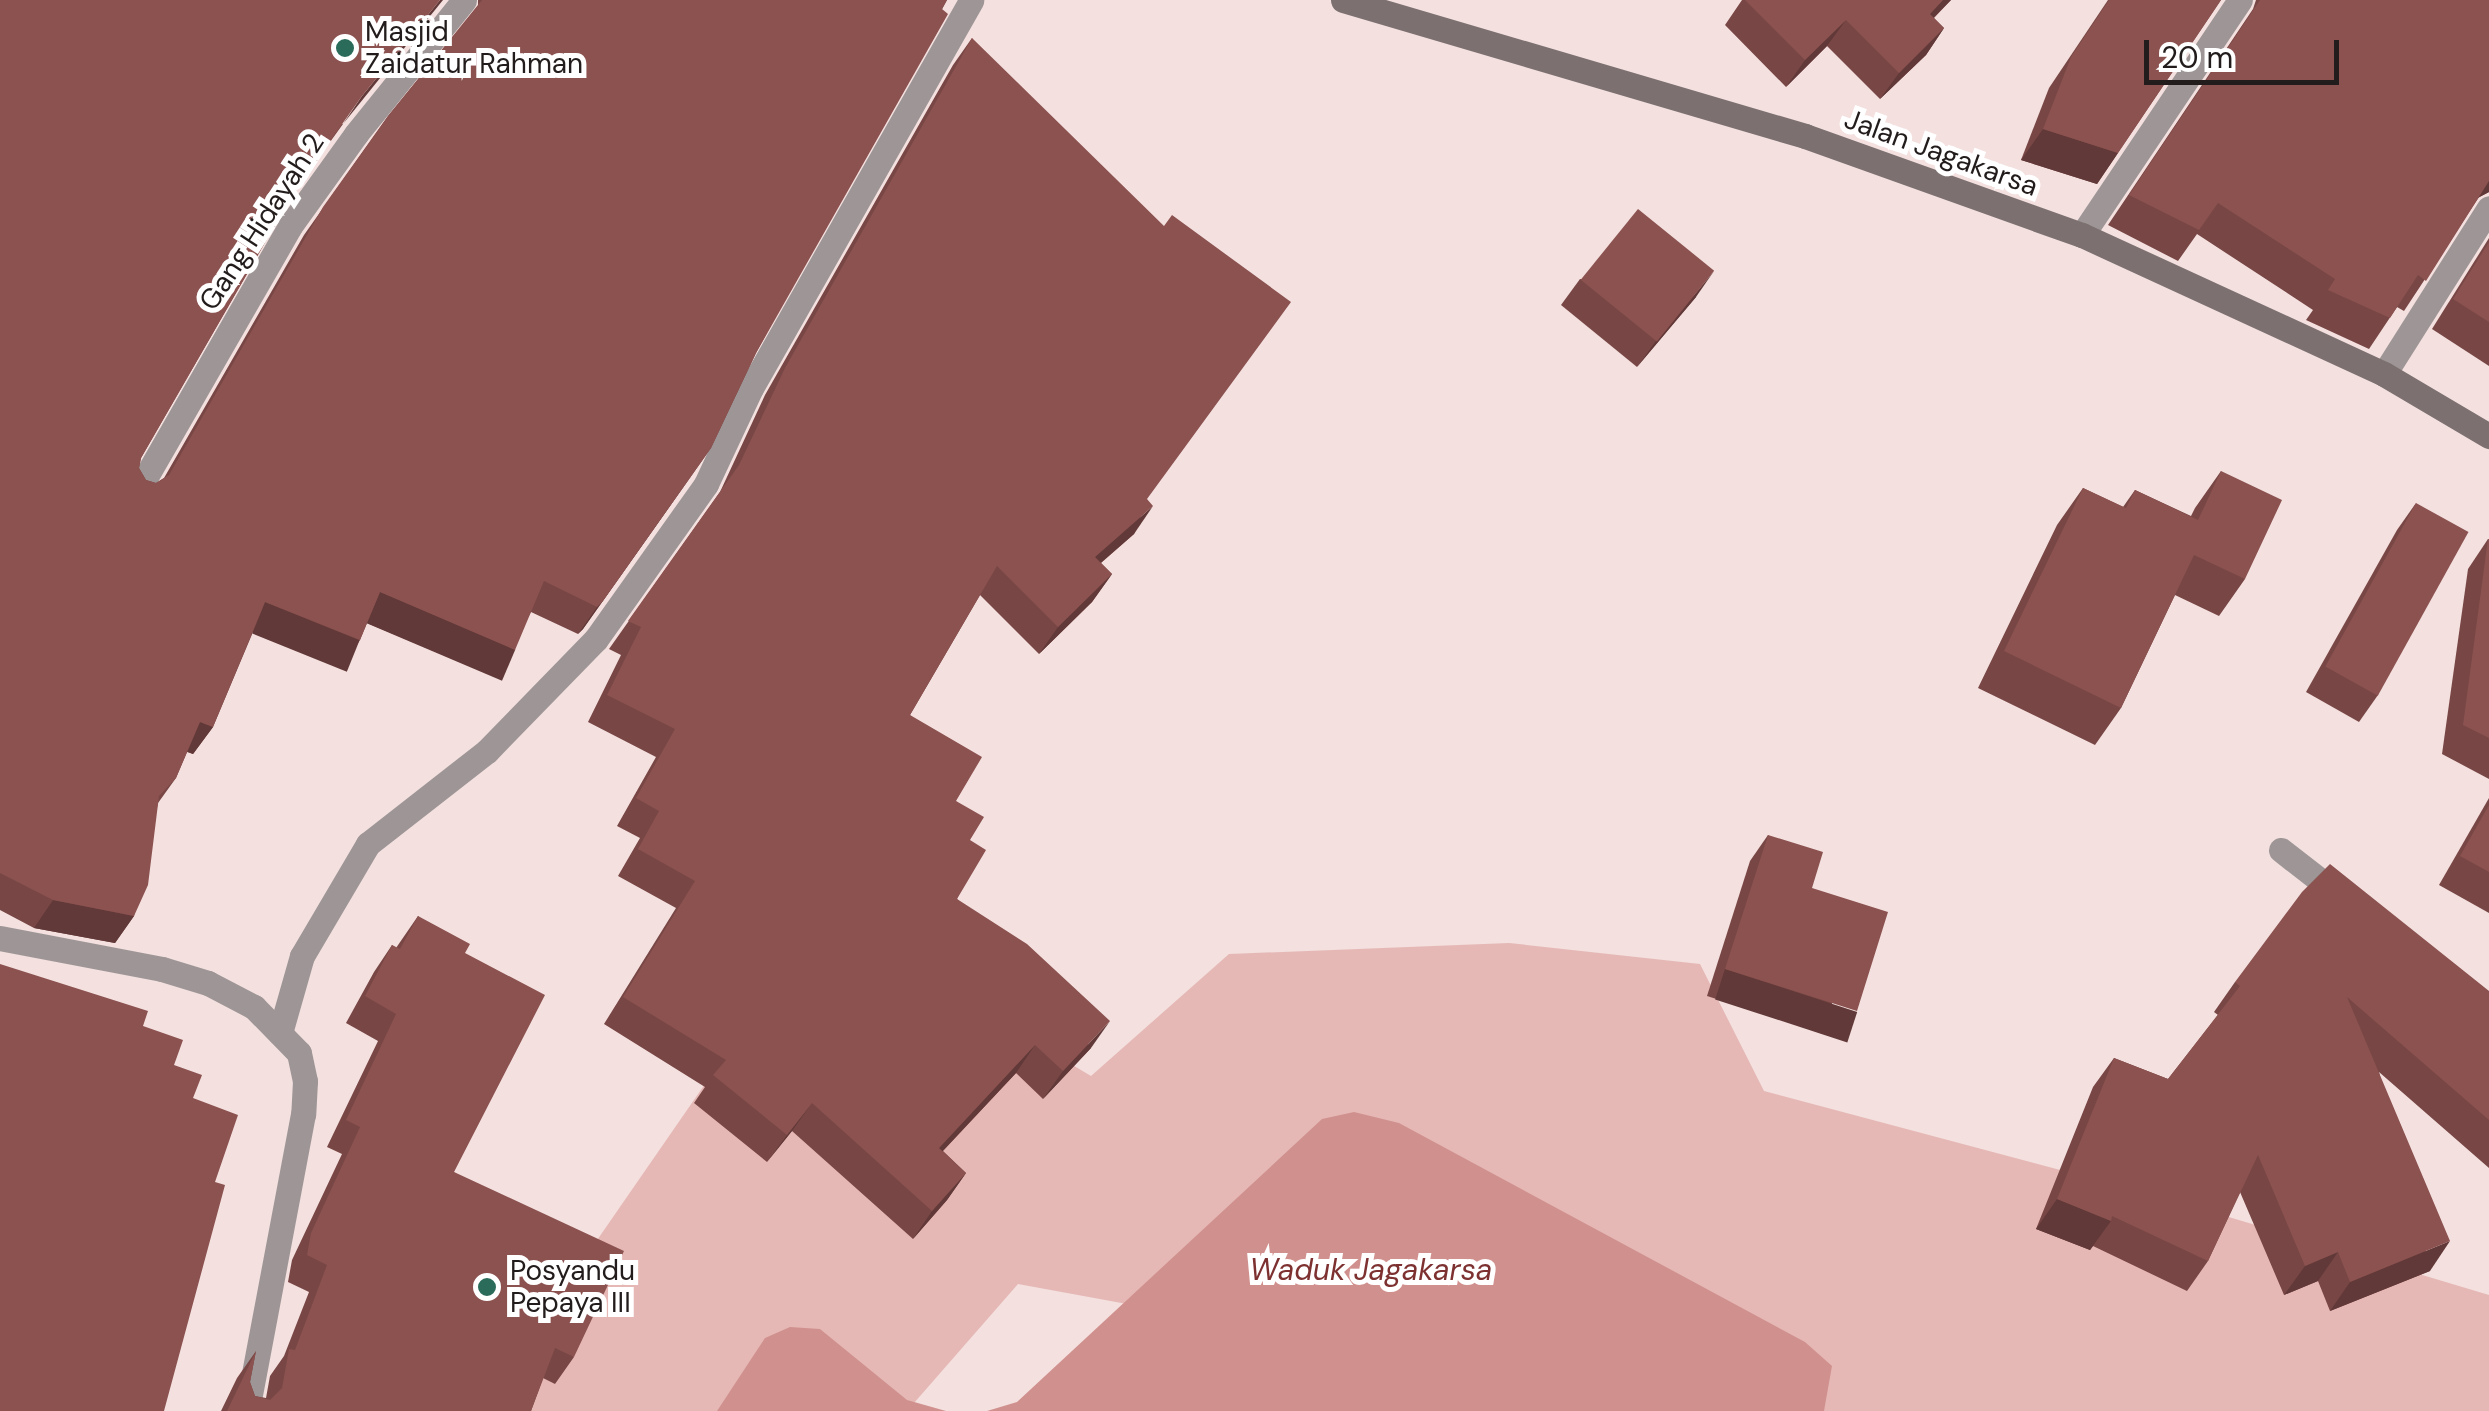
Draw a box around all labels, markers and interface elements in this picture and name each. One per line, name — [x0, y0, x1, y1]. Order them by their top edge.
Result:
place label: Masjid Zaidatur Rahman — [365, 15, 583, 81]
scale bar — [2149, 20, 2344, 82]
marker: Masjid Zaidatur Rahman — [334, 37, 356, 59]
text: 20 m — [2161, 38, 2233, 77]
street label: Jalan Jagakarsa — [1840, 102, 2042, 204]
street label: Gang Hidayah 2 — [193, 128, 331, 316]
water label: Waduk Jagakarsa — [1250, 1252, 1492, 1288]
place label: Posyandu Pepaya III — [510, 1254, 635, 1320]
marker: Posyandu Pepaya III — [474, 1274, 500, 1300]

